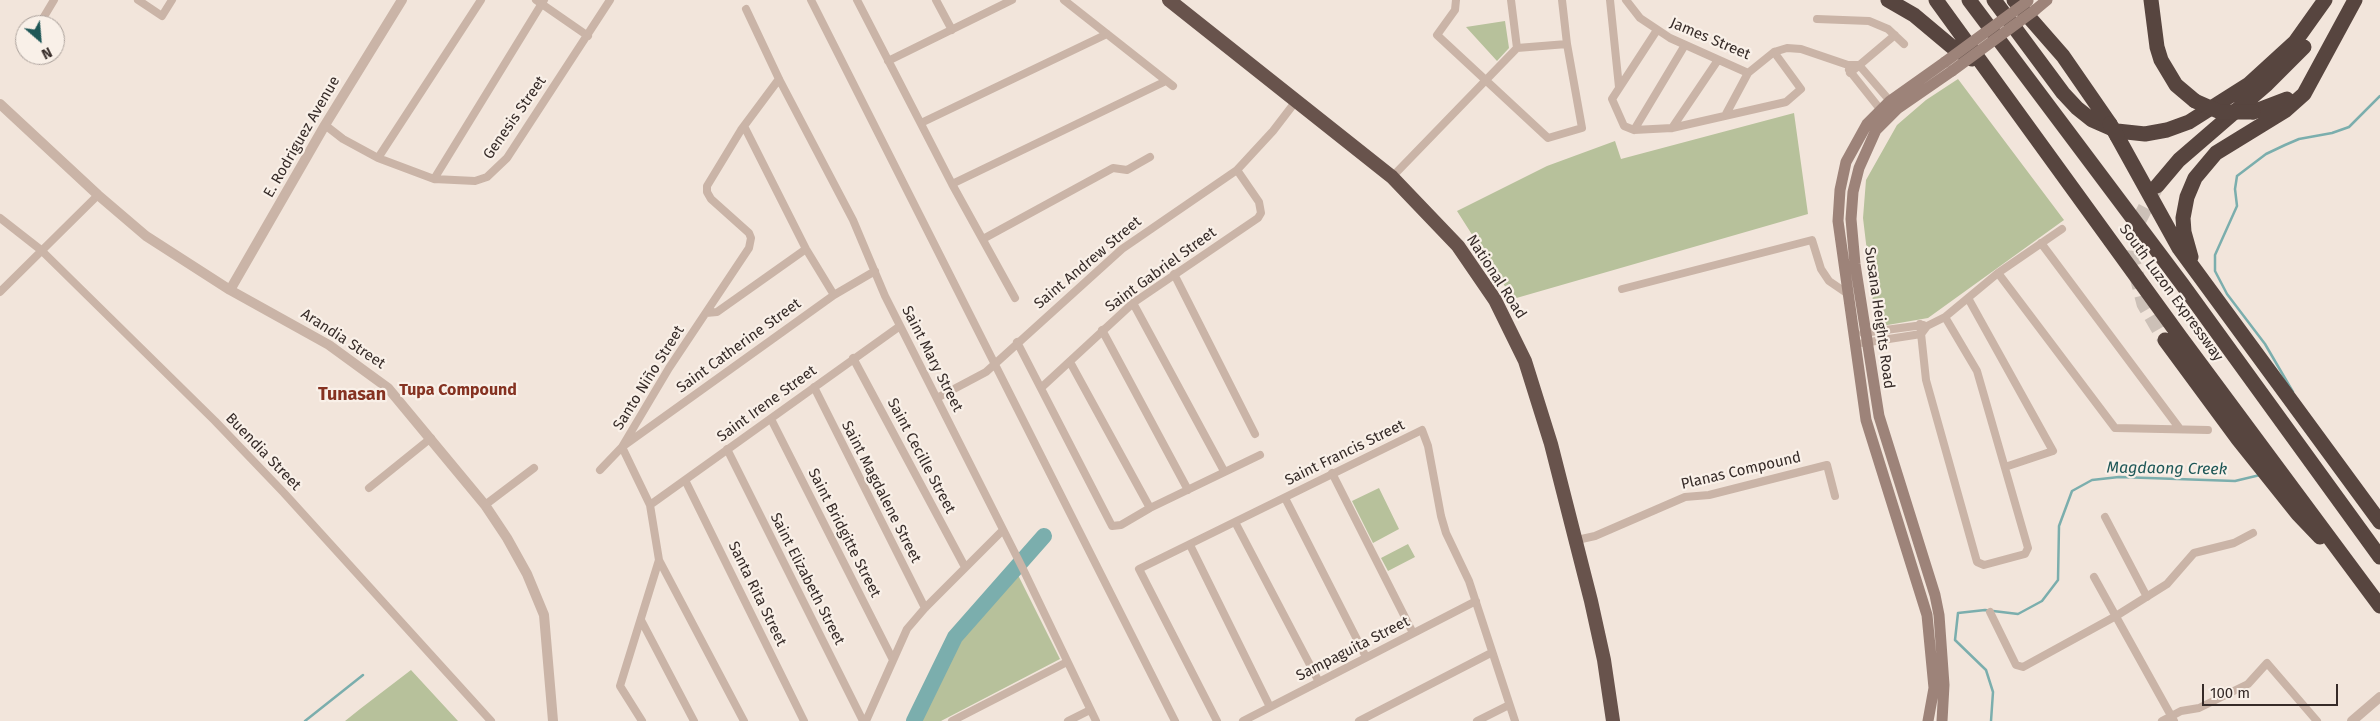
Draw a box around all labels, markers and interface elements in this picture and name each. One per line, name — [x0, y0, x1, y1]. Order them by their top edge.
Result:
street label: James Street — [1667, 14, 1753, 64]
north arrow — [15, 15, 65, 65]
text: N — [39, 43, 55, 63]
street label: E. Rodriguez Avenue — [260, 73, 344, 201]
street label: Genesis Street — [480, 73, 550, 163]
street label: Saint Andrew Street — [1031, 213, 1145, 313]
street label: South Luzon Expressway — [2115, 221, 2227, 365]
street label: Saint Gabriel Street — [1102, 224, 1220, 316]
street label: National Road — [1462, 232, 1530, 322]
street label: Susana Heights Road — [1860, 246, 1898, 390]
street label: Saint Catherine Street — [673, 295, 805, 397]
street label: Saint Mary Street — [898, 303, 966, 415]
street label: Arandia Street — [297, 305, 389, 373]
street label: Santo Niño Street — [610, 322, 688, 434]
street label: Saint Irene Street — [714, 362, 820, 446]
district label: Tupa Compound — [399, 381, 517, 401]
district label: Tunasan — [318, 384, 386, 406]
street label: Saint Cecille Street — [883, 395, 959, 517]
street label: Buendia Street — [221, 409, 305, 495]
street label: Saint Francis Street — [1282, 416, 1408, 490]
street label: Saint Magdalene Street — [837, 418, 925, 566]
street label: Planas Compound — [1679, 448, 1803, 494]
water label: Magdaong Creek — [2107, 458, 2227, 480]
street label: Saint Bridgitte Street — [804, 466, 884, 600]
street label: Saint Elizabeth Street — [766, 510, 848, 648]
street label: Santa Rita Street — [724, 539, 790, 649]
street label: Sampaguita Street — [1293, 613, 1413, 685]
scale bar — [2205, 674, 2341, 706]
text: 100 m — [2210, 684, 2250, 702]

